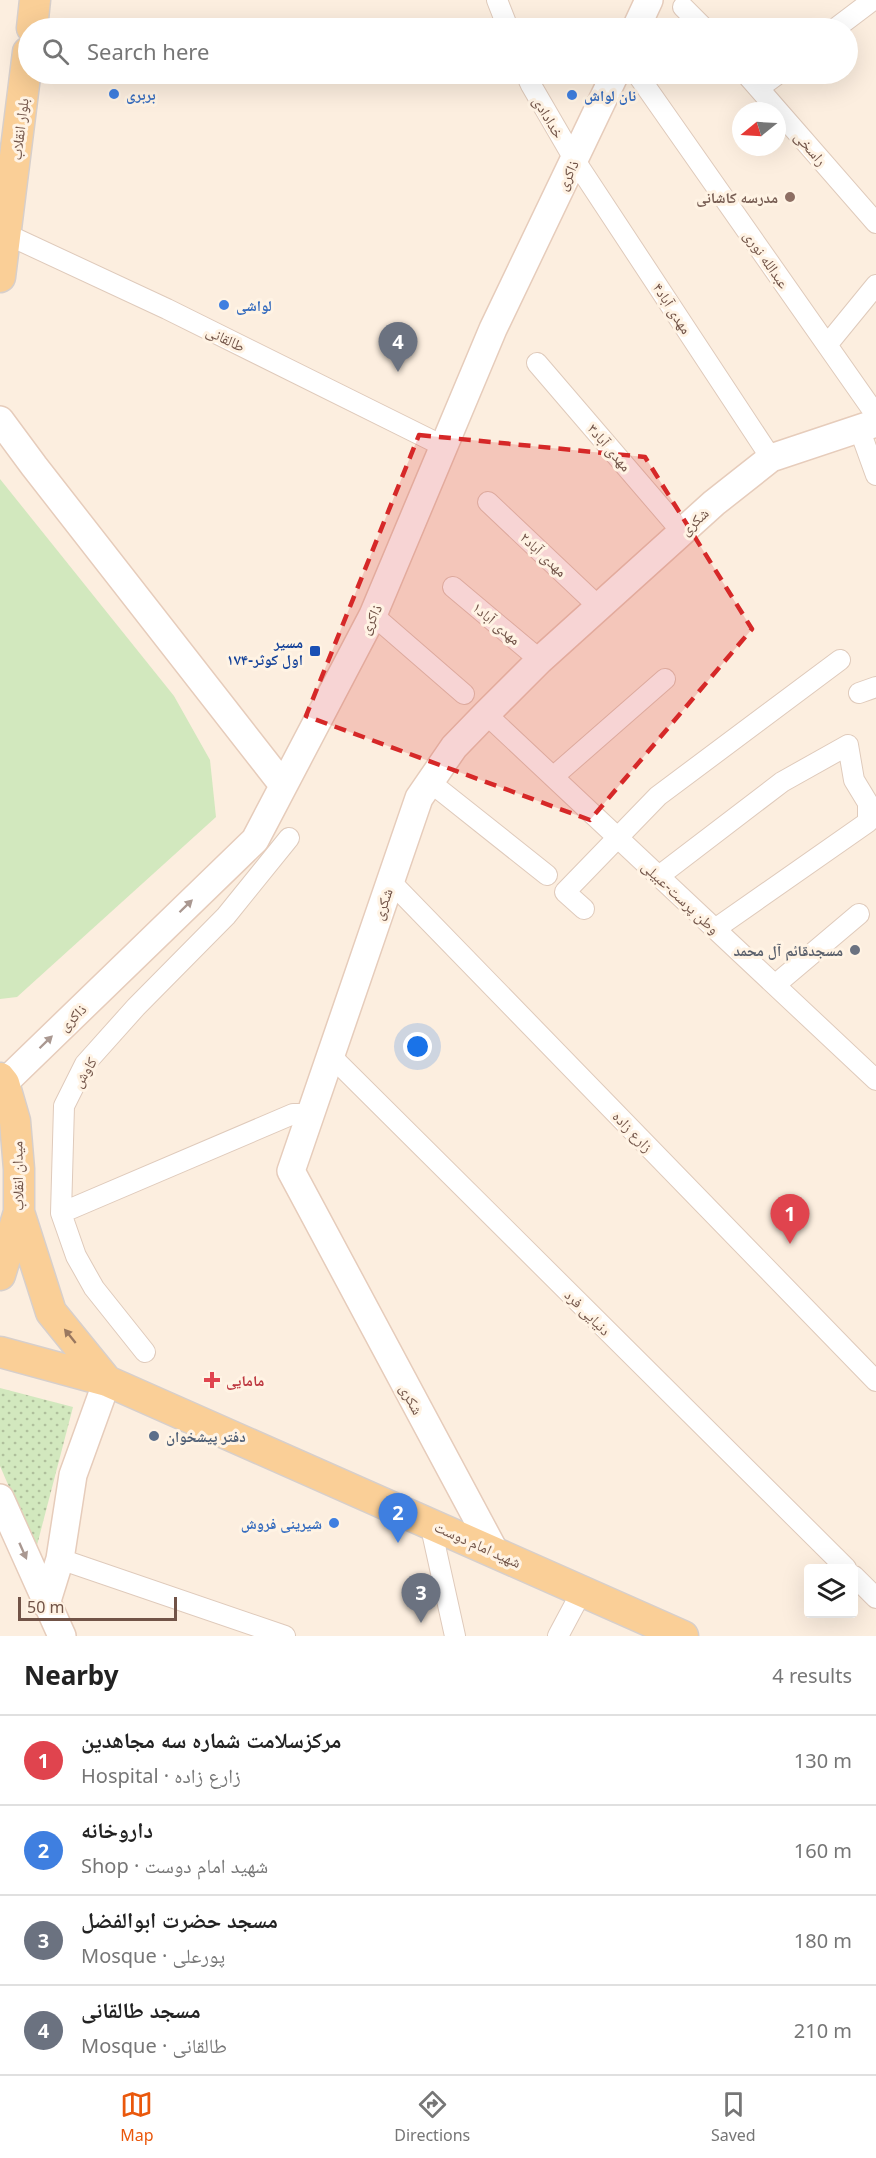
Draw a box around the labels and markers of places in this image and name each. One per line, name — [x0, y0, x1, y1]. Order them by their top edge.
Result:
place label: بربری — [126, 84, 156, 104]
place label: نان لواش — [584, 85, 636, 105]
marker: بربری — [107, 87, 121, 101]
marker: نان لواش — [565, 88, 579, 102]
place label: مدرسه کاشانی — [696, 187, 778, 207]
marker: مدرسه کاشانی — [783, 190, 797, 204]
place label: لواشی — [236, 295, 272, 315]
marker: لواشی — [217, 298, 231, 312]
pin: 4 — [378, 322, 418, 372]
place label: مسیر ۱۷۴-اول کوثر — [226, 632, 303, 669]
marker: مسیر ۱۷۴-اول کوثر — [308, 644, 322, 658]
place label: مسجدقائم آل محمد — [733, 940, 843, 961]
marker: مسجدقائم آل محمد — [848, 943, 862, 957]
pin: 1 — [770, 1194, 810, 1244]
place label: مامایی — [226, 1370, 264, 1390]
marker: مامایی — [203, 1371, 221, 1389]
place label: دفتر پیشخوان — [166, 1426, 246, 1446]
marker: دفتر پیشخوان — [147, 1429, 161, 1443]
pin: 2 — [378, 1494, 418, 1543]
place label: شیرینی فروش — [241, 1513, 322, 1533]
marker: شیرینی فروش — [327, 1516, 341, 1530]
pin: 3 — [402, 1574, 440, 1623]

